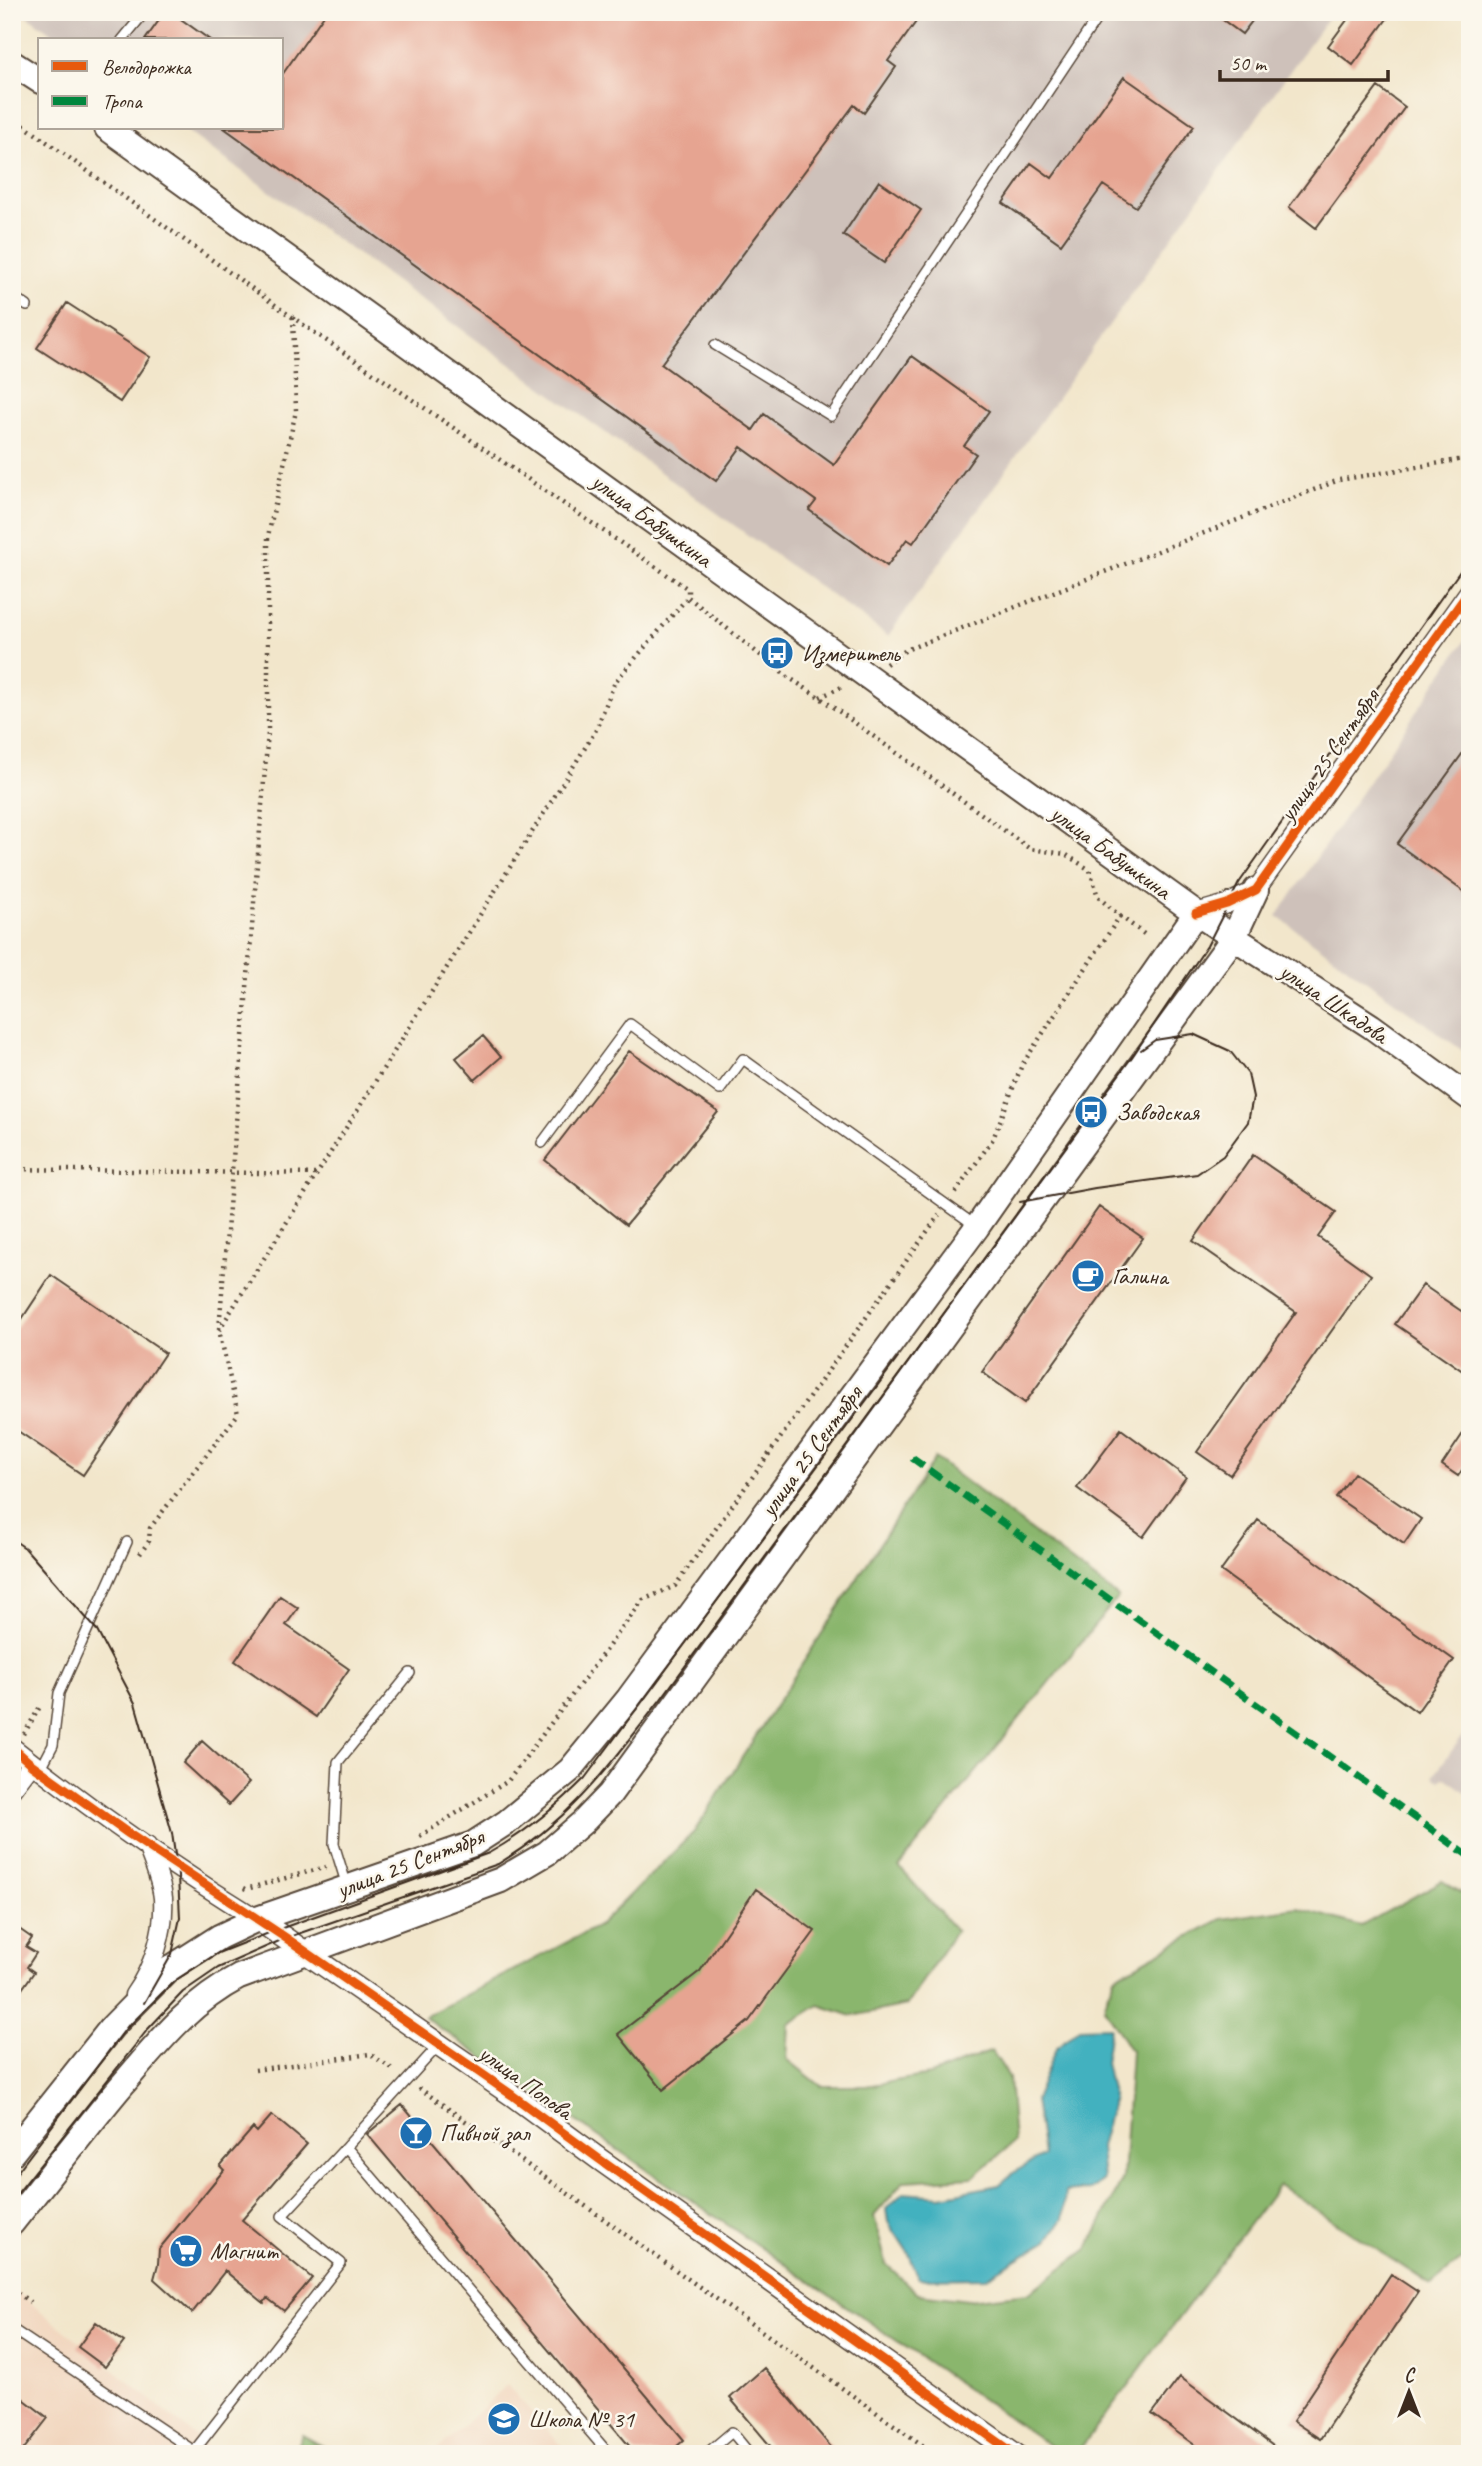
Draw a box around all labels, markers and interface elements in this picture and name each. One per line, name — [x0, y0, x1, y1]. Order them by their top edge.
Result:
legend — [38, 38, 284, 130]
scale bar — [1220, 38, 1388, 82]
text: 50 m — [1230, 50, 1268, 76]
text: Велодорожка — [102, 54, 192, 80]
text: Тропа — [102, 88, 143, 114]
street label: улица Бабушкина — [584, 465, 719, 575]
bus stop icon: Измеритель — [758, 634, 796, 672]
place label: Измеритель — [802, 638, 901, 669]
street label: улица 25 Сентября — [1271, 681, 1387, 829]
street label: улица Бабушкина — [1043, 797, 1178, 907]
street label: улица Шкадова — [1272, 955, 1396, 1051]
bus stop icon: Заводская — [1072, 1093, 1110, 1131]
place label: Заводская — [1116, 1097, 1201, 1127]
cafe icon: Галина — [1069, 1257, 1107, 1295]
place label: Галина — [1112, 1261, 1170, 1291]
street label: улица 25 Сентября — [752, 1378, 870, 1524]
street label: улица 25 Сентября — [330, 1821, 489, 1905]
street label: улица Попова — [472, 2037, 581, 2127]
bar icon: Пивной зал — [397, 2114, 435, 2152]
place label: Пивной зал — [440, 2118, 531, 2149]
supermarket icon: Магнит — [167, 2232, 205, 2270]
place label: Магнит — [210, 2236, 279, 2266]
north arrow — [1374, 2358, 1444, 2428]
text: С — [1404, 2364, 1416, 2388]
school or university icon: Школа № 31 — [485, 2400, 523, 2438]
place label: Школа № 31 — [528, 2404, 635, 2434]

